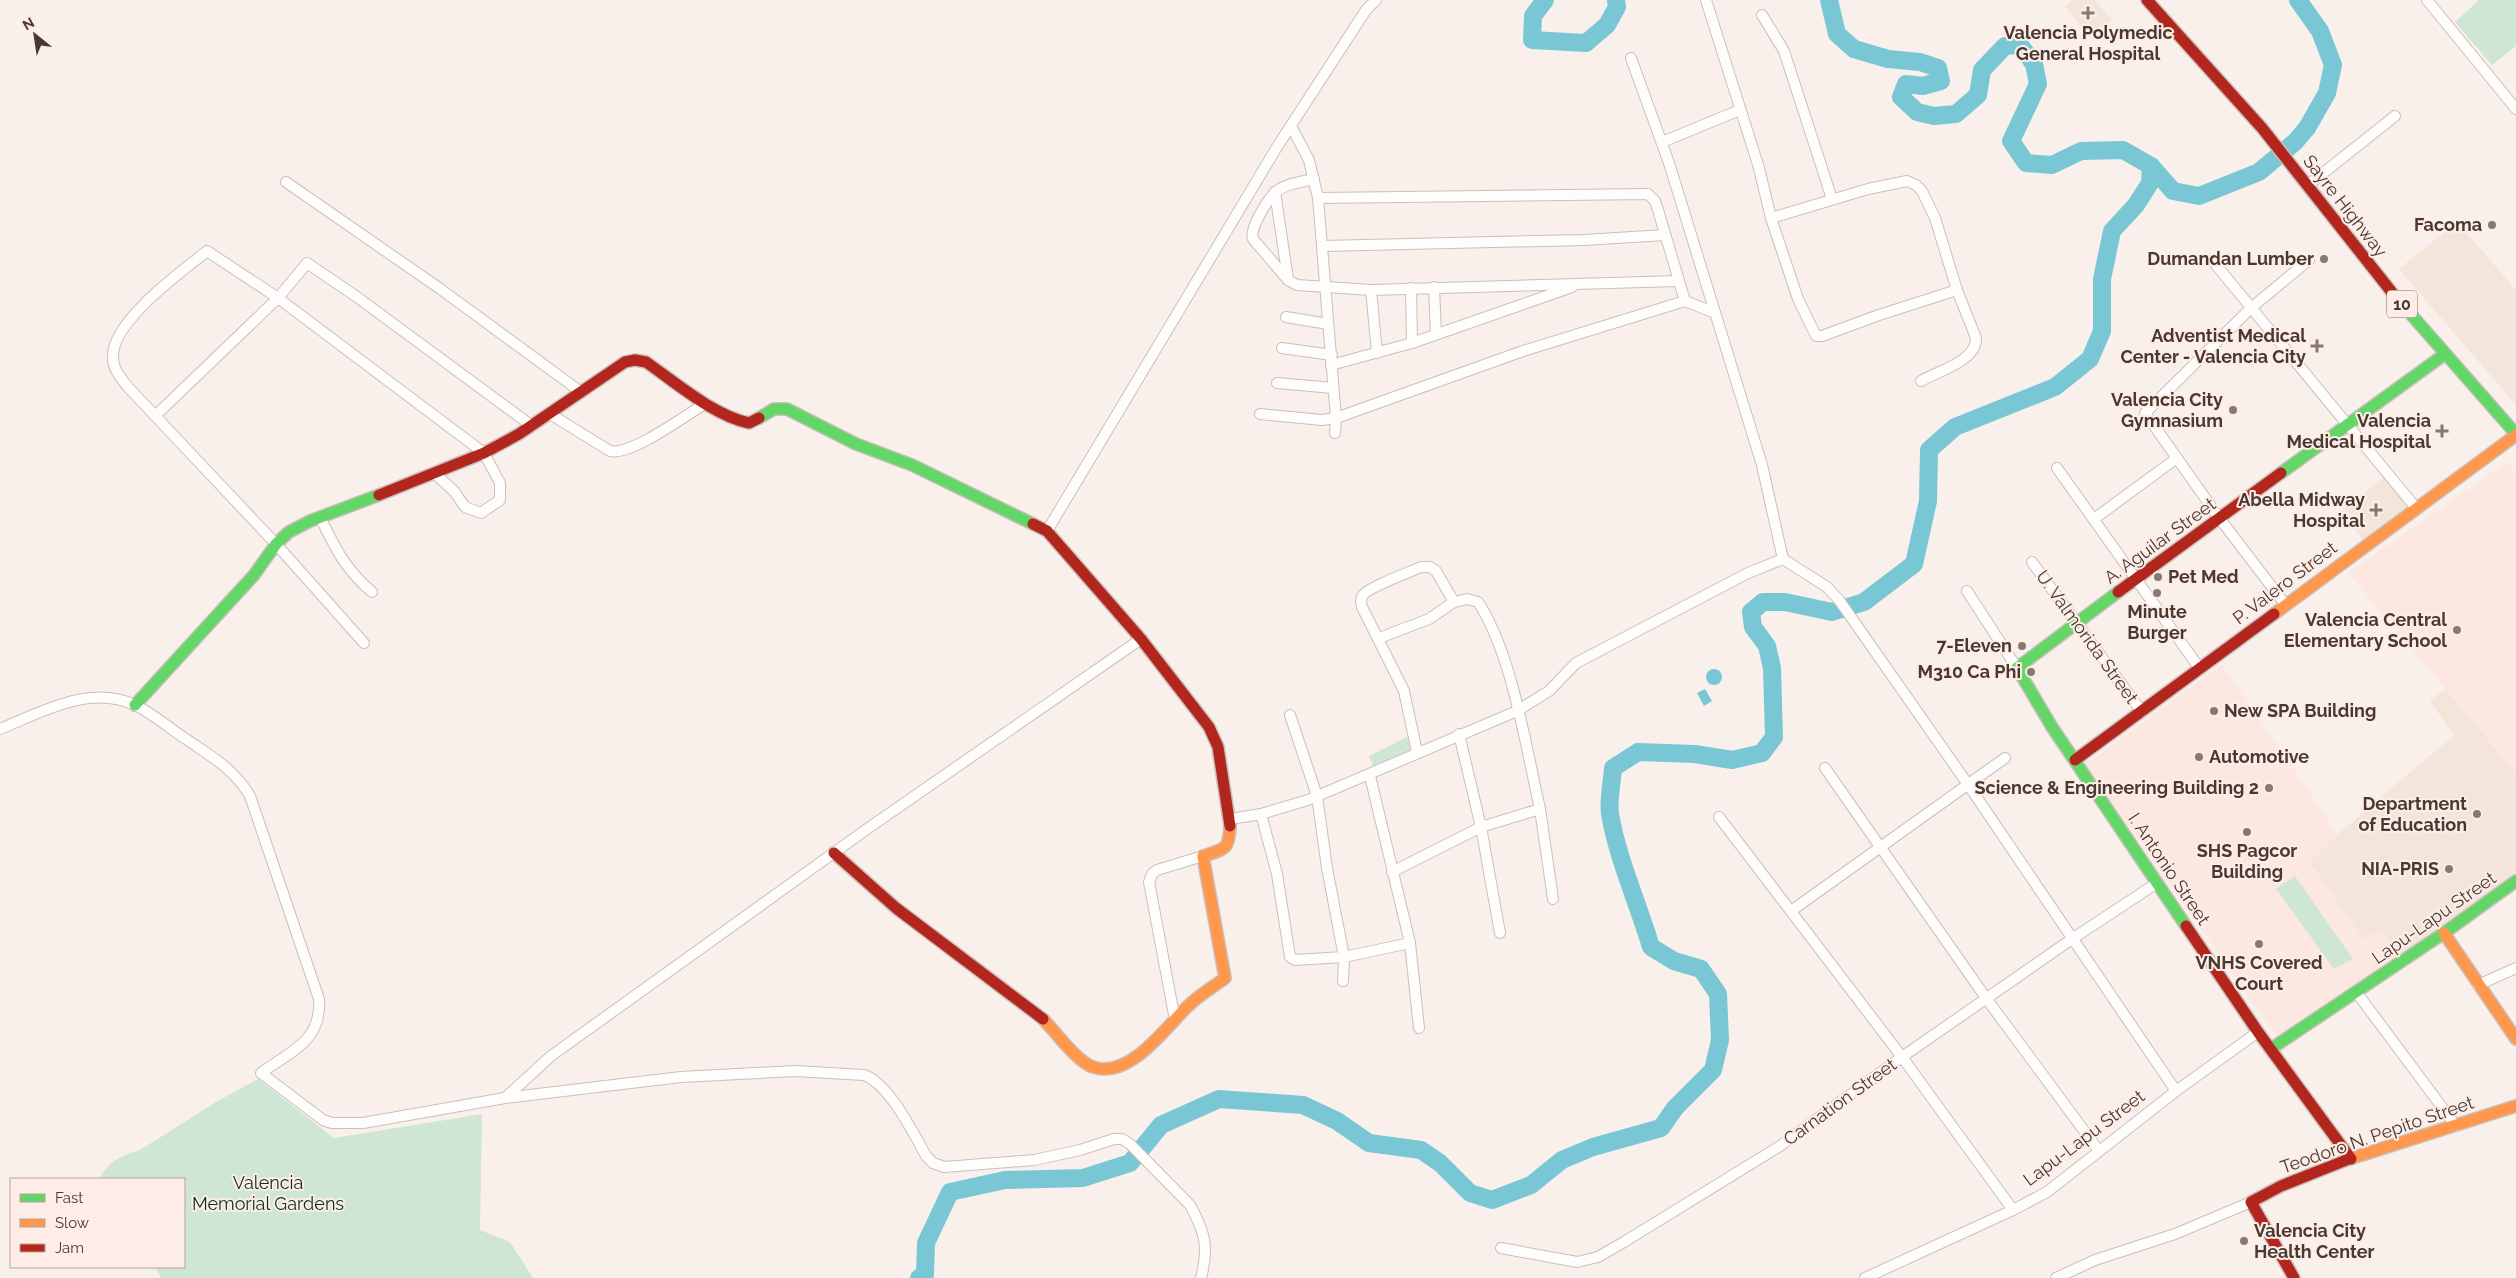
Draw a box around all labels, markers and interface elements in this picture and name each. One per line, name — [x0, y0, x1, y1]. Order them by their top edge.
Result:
marker: Valencia Polymedic General Hospital — [2081, 6, 2095, 20]
north arrow — [10, 10, 60, 60]
text: N — [20, 14, 37, 33]
place label: Valencia Polymedic General Hospital — [2003, 22, 2173, 64]
street label: Sayre Highway — [2299, 150, 2392, 261]
place label: Facoma — [2414, 214, 2482, 235]
marker: Facoma — [2486, 219, 2498, 231]
place label: Dumandan Lumber — [2147, 248, 2314, 269]
marker: Dumandan Lumber — [2318, 253, 2330, 265]
road number: 10 — [2387, 290, 2417, 318]
place label: Adventist Medical Center - Valencia City — [2120, 325, 2306, 367]
marker: Adventist Medical Center - Valencia City — [2310, 339, 2324, 353]
place label: Valencia City Gymnasium — [2111, 389, 2223, 431]
marker: Valencia City Gymnasium — [2227, 404, 2239, 416]
place label: Valencia Medical Hospital — [2287, 410, 2431, 452]
marker: Valencia Medical Hospital — [2435, 424, 2449, 438]
place label: Abella Midway Hospital — [2238, 489, 2365, 531]
street label: A. Aguilar Street — [2100, 493, 2219, 588]
marker: Abella Midway Hospital — [2369, 503, 2383, 517]
street label: P. Valero Street — [2229, 537, 2341, 629]
street label: U. Valmorida Street — [2032, 566, 2143, 707]
place label: Pet Med — [2168, 566, 2239, 587]
marker: Pet Med — [2152, 571, 2164, 583]
marker: Minute Burger — [2151, 587, 2163, 599]
place label: Minute Burger — [2127, 601, 2187, 643]
place label: Valencia Central Elementary School — [2284, 609, 2447, 651]
marker: Valencia Central Elementary School — [2451, 624, 2463, 636]
place label: 7-Eleven — [1936, 635, 2012, 656]
marker: 7-Eleven — [2016, 640, 2028, 652]
place label: M310 Ca Phi — [1917, 661, 2021, 682]
marker: M310 Ca Phi — [2025, 666, 2037, 678]
place label: New SPA Building — [2224, 700, 2376, 721]
marker: New SPA Building — [2208, 705, 2220, 717]
place label: Automotive — [2209, 746, 2309, 767]
marker: Automotive — [2193, 751, 2205, 763]
place label: Science & Engineering Building 2 — [1974, 777, 2259, 798]
marker: Science & Engineering Building 2 — [2263, 782, 2275, 794]
place label: Department of Education — [2359, 793, 2467, 835]
marker: Department of Education — [2471, 808, 2483, 820]
street label: I. Antonio Street — [2124, 809, 2215, 929]
marker: SHS Pagcor Building — [2241, 826, 2253, 838]
place label: SHS Pagcor Building — [2197, 840, 2297, 882]
place label: NIA-PRIS — [2361, 858, 2439, 879]
marker: NIA-PRIS — [2443, 863, 2455, 875]
street label: Lapu-Lapu Street — [2368, 867, 2500, 968]
marker: VNHS Covered Court — [2253, 938, 2265, 950]
place label: VNHS Covered Court — [2195, 952, 2323, 994]
street label: Carnation Street — [1779, 1054, 1900, 1150]
street label: Lapu-Lapu Street — [2019, 1085, 2148, 1190]
street label: Teodoro N. Pepito Street — [2277, 1092, 2476, 1178]
park label: Valencia Memorial Gardens — [192, 1172, 344, 1214]
legend — [10, 1178, 185, 1268]
text: Fast — [55, 1189, 83, 1207]
text: Slow — [55, 1214, 89, 1232]
place label: Valencia City Health Center — [2254, 1220, 2375, 1262]
marker: Valencia City Health Center — [2238, 1235, 2250, 1247]
text: Jam — [55, 1239, 84, 1257]

